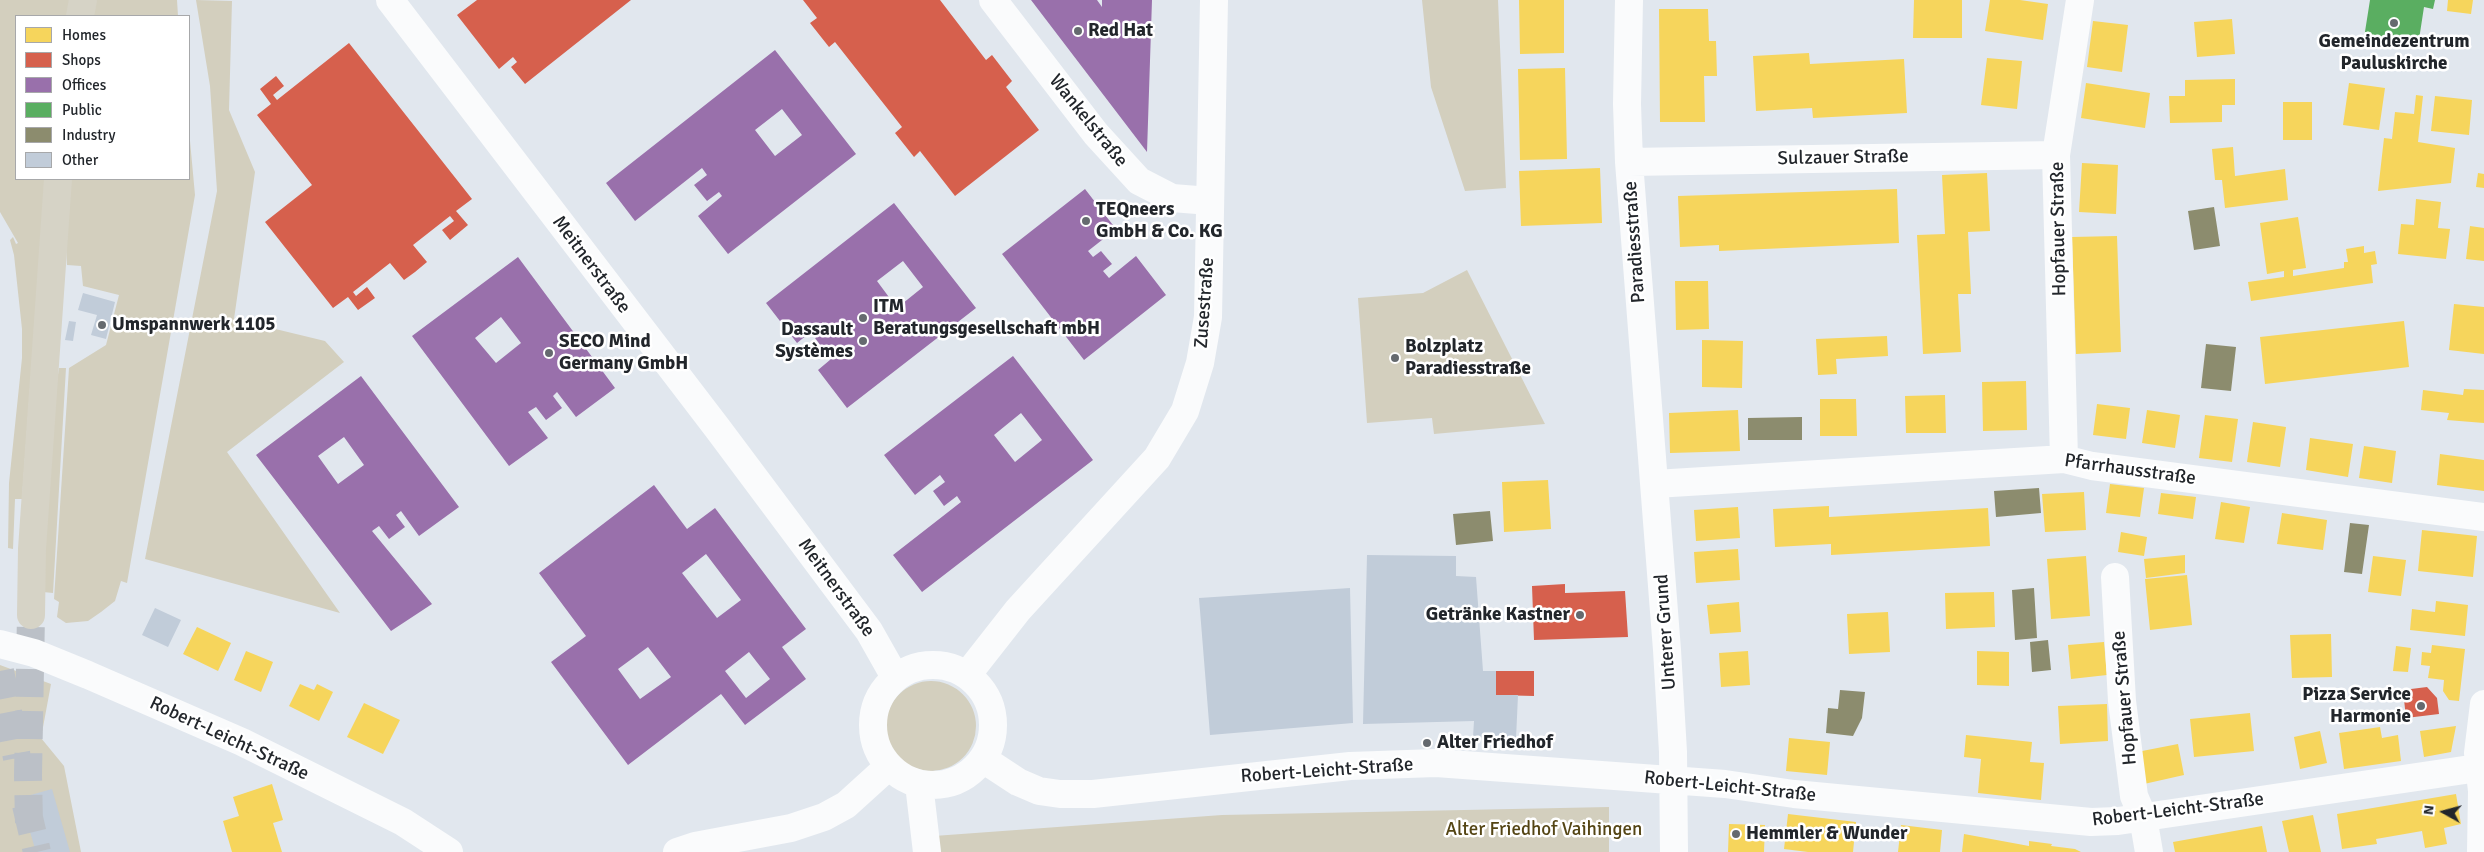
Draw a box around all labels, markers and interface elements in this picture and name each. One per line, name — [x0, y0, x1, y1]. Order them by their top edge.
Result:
legend — [15, 15, 190, 180]
marker: Gemeindezentrum Pauluskirche — [2388, 17, 2400, 29]
place label: Red Hat — [1088, 20, 1153, 42]
marker: Red Hat — [1072, 25, 1084, 37]
text: Homes — [62, 26, 106, 44]
place label: Gemeindezentrum Pauluskirche — [2318, 31, 2470, 75]
text: Shops — [62, 51, 101, 69]
street label: Wankelstraße — [1044, 70, 1132, 172]
text: Offices — [62, 76, 106, 94]
text: Public — [62, 101, 102, 119]
text: Industry — [62, 126, 115, 144]
street label: Sulzauer Straße — [1777, 145, 1909, 171]
text: Other — [62, 151, 98, 169]
street label: Hopfauer Straße — [2046, 161, 2072, 297]
street label: Paradiesstraße — [1619, 180, 1651, 304]
place label: TEQneers GmbH & Co. KG — [1096, 199, 1223, 243]
street label: Meitnerstraße — [547, 212, 635, 318]
marker: TEQneers GmbH & Co. KG — [1080, 215, 1092, 227]
street label: Zusestraße — [1190, 257, 1220, 349]
place label: ITM Beratungsgesellschaft mbH — [873, 296, 1100, 340]
marker: ITM Beratungsgesellschaft mbH — [857, 312, 869, 324]
place label: Umspannwerk 1105 — [112, 314, 276, 336]
marker: Umspannwerk 1105 — [96, 319, 108, 331]
place label: Dassault Systèmes — [775, 319, 853, 363]
place label: SECO Mind Germany GmbH — [559, 331, 688, 375]
marker: Dassault Systèmes — [857, 335, 869, 347]
place label: Bolzplatz Paradiesstraße — [1405, 336, 1531, 380]
marker: SECO Mind Germany GmbH — [543, 347, 555, 359]
marker: Bolzplatz Paradiesstraße — [1389, 352, 1401, 364]
street label: Pfarrhausstraße — [2063, 449, 2197, 491]
street label: Meitnerstraße — [793, 534, 879, 642]
street label: Unterer Grund — [1651, 573, 1681, 691]
place label: Getränke Kastner — [1426, 604, 1570, 626]
marker: Getränke Kastner — [1574, 609, 1586, 621]
street label: Hopfauer Straße — [2108, 630, 2142, 766]
place label: Pizza Service Harmonie — [2302, 684, 2411, 728]
street label: Robert-Leicht-Straße — [146, 692, 312, 786]
marker: Pizza Service Harmonie — [2415, 700, 2427, 712]
place label: Alter Friedhof — [1437, 732, 1553, 754]
marker: Alter Friedhof — [1421, 737, 1433, 749]
street label: Robert-Leicht-Straße — [1240, 754, 1414, 788]
street label: Robert-Leicht-Straße — [1643, 767, 1817, 807]
north arrow — [2419, 787, 2469, 837]
street label: Robert-Leicht-Straße — [2091, 788, 2265, 832]
text: N — [2420, 804, 2438, 816]
park label: Alter Friedhof Vaihingen — [1446, 819, 1642, 841]
place label: Hemmler & Wunder — [1746, 823, 1907, 845]
marker: Hemmler & Wunder — [1730, 828, 1742, 840]

